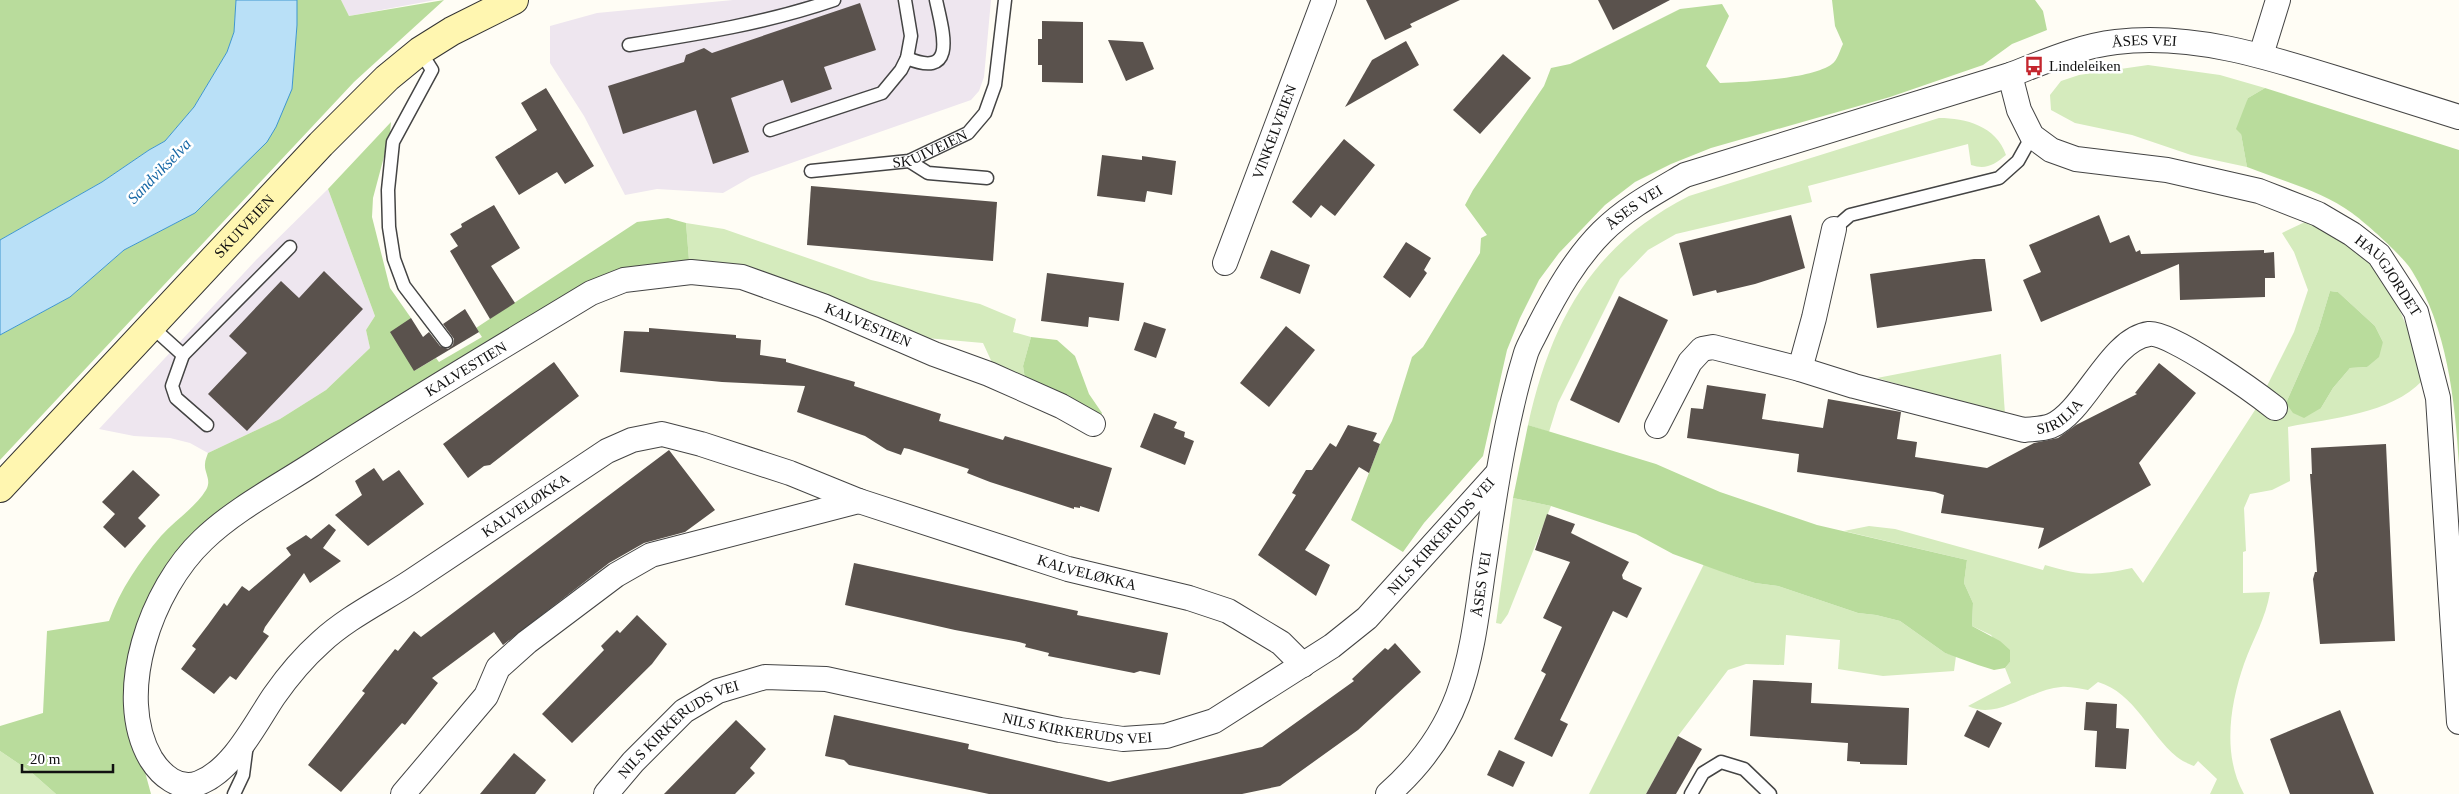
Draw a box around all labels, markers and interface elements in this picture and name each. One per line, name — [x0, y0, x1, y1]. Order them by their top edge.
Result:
street label: ÅSES VEI — [2111, 32, 2177, 50]
bus stop icon: Lindeleiken — [2023, 55, 2045, 77]
place label: Lindeleiken — [2049, 58, 2121, 74]
street label: VINKELVEIEN — [1249, 82, 1299, 181]
street label: SKUIVEIEN — [892, 126, 970, 171]
water label: Sandvikselva — [124, 135, 194, 207]
street label: ÅSES VEI — [1603, 182, 1665, 232]
street label: SKUIVEIEN — [211, 191, 278, 261]
street label: HAUGJORDET — [2352, 231, 2425, 319]
street label: KALVESTIEN — [823, 300, 914, 350]
street label: KALVESTIEN — [422, 338, 510, 400]
street label: SIRILIA — [2035, 396, 2086, 437]
street label: KALVELØKKA — [479, 470, 573, 540]
street label: NILS KIRKERUDS VEI — [1384, 475, 1498, 598]
street label: ÅSES VEI — [1469, 551, 1494, 618]
street label: KALVELØKKA — [1035, 552, 1138, 593]
street label: NILS KIRKERUDS VEI — [615, 677, 741, 781]
street label: NILS KIRKERUDS VEI — [1001, 710, 1153, 747]
scale bar — [22, 742, 114, 774]
text: 20 m — [30, 751, 61, 767]

